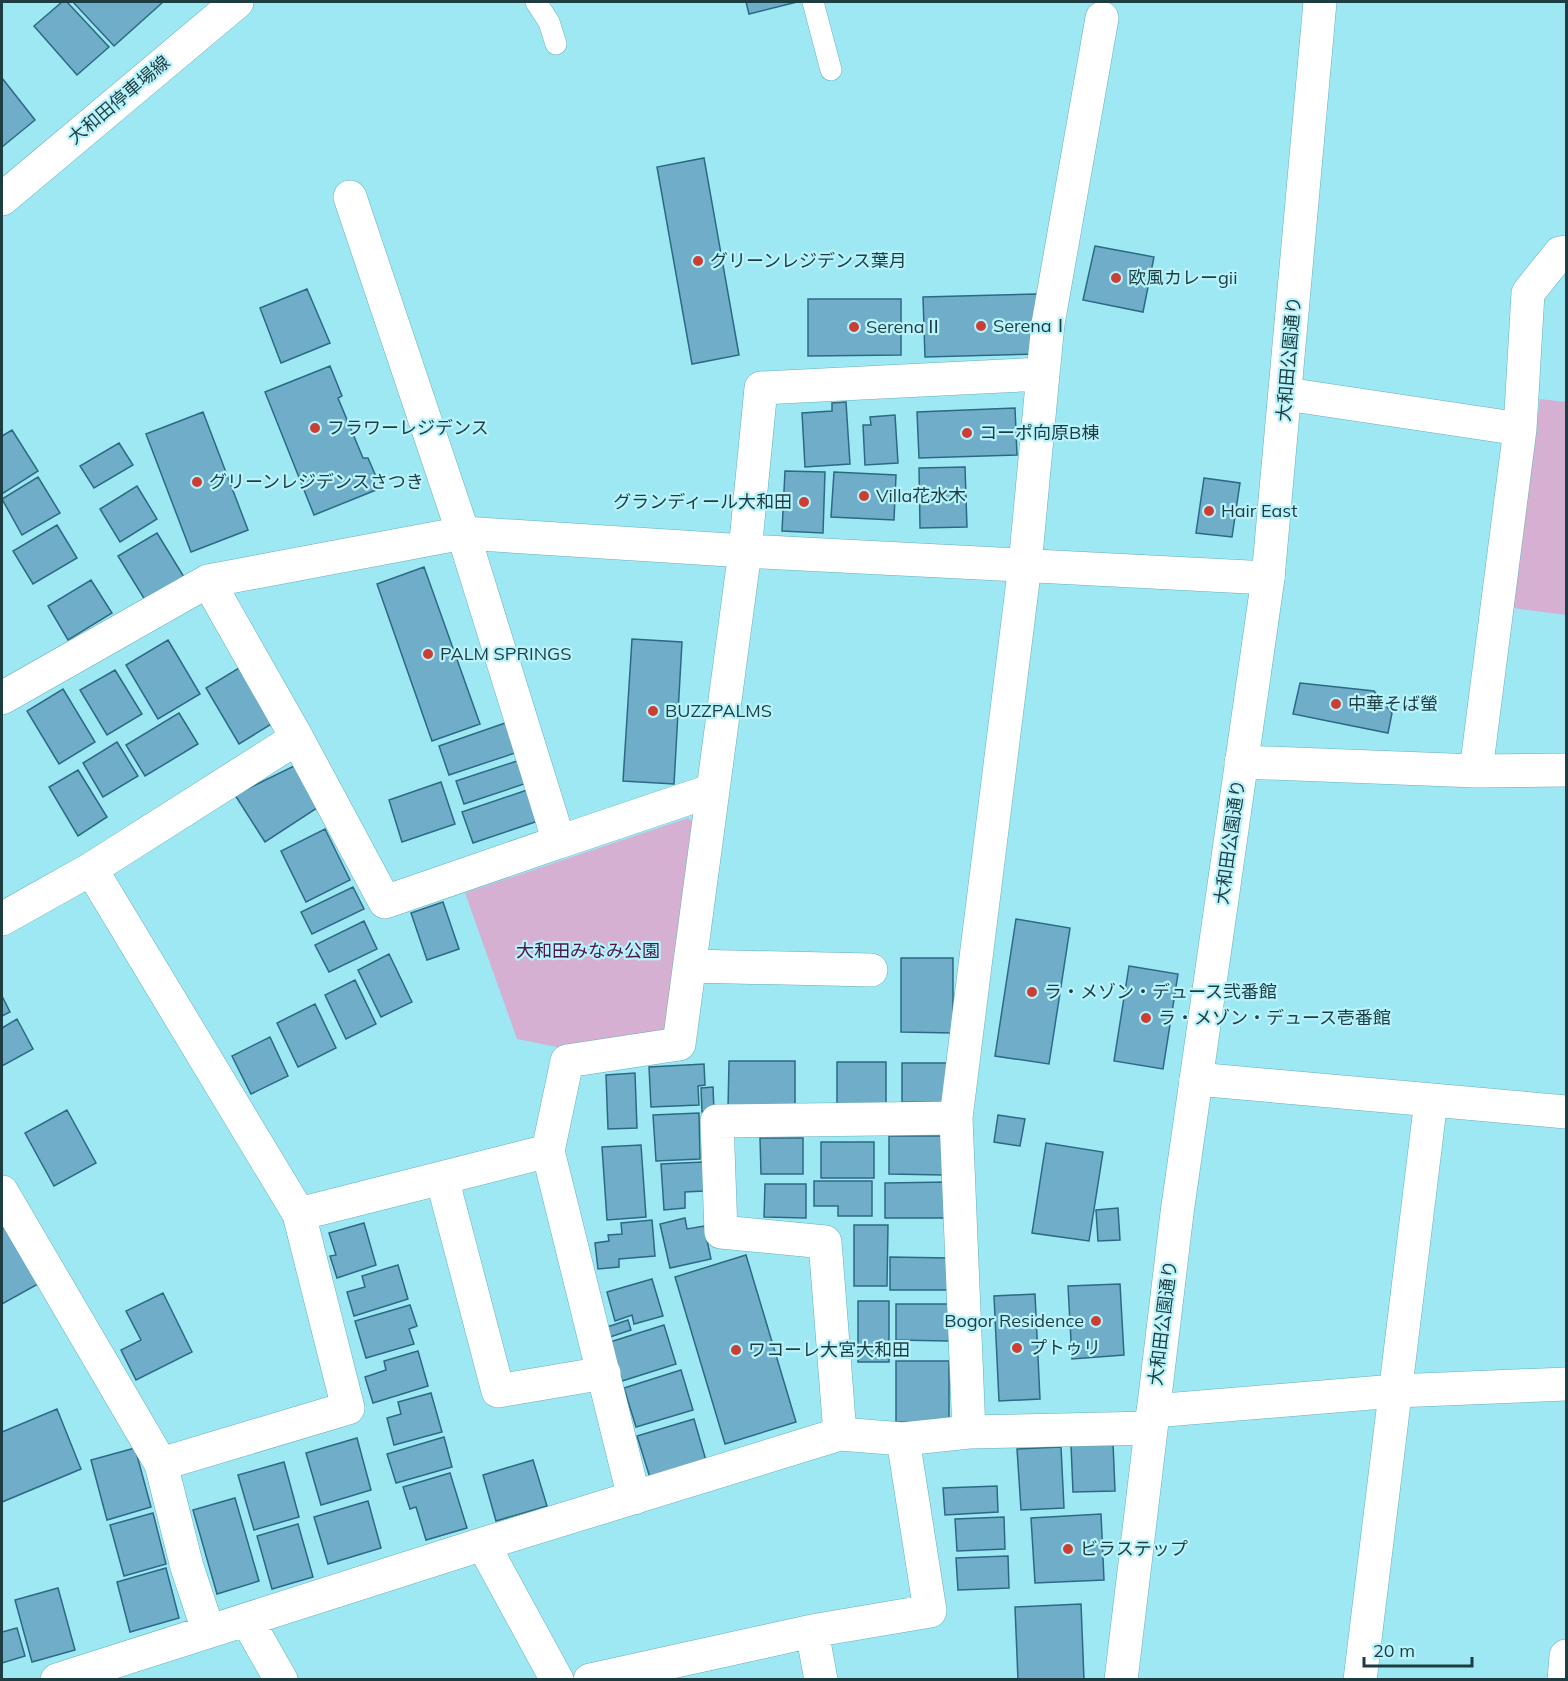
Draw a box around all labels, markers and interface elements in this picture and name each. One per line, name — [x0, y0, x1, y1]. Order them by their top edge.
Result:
street label: 大和田停車場線 — [63, 50, 174, 149]
place label: グリーンレジデンス葉月 — [710, 249, 907, 272]
marker: グリーンレジデンス葉月 — [691, 254, 705, 268]
place label: 欧風カレーgii — [1128, 266, 1237, 289]
marker: 欧風カレーgii — [1109, 271, 1123, 285]
street label: 大和田公園通り — [1272, 295, 1305, 423]
place label: SerenaⅠ — [993, 314, 1070, 337]
place label: SerenaⅡ — [866, 315, 943, 338]
marker: SerenaⅠ — [974, 319, 988, 333]
marker: SerenaⅡ — [847, 320, 861, 334]
place label: フラワーレジデンス — [327, 416, 489, 439]
marker: フラワーレジデンス — [308, 421, 322, 435]
place label: コーポ向原B棟 — [979, 421, 1099, 444]
marker: コーポ向原B棟 — [960, 426, 974, 440]
place label: グリーンレジデンスさつき — [209, 470, 424, 493]
marker: グリーンレジデンスさつき — [190, 475, 204, 489]
place label: Villa花水木 — [876, 484, 966, 507]
marker: Villa花水木 — [857, 489, 871, 503]
place label: グランディール大和田 — [613, 490, 792, 513]
marker: グランディール大和田 — [797, 495, 811, 509]
place label: Hair East — [1221, 499, 1298, 522]
marker: Hair East — [1202, 504, 1216, 518]
place label: PALM SPRINGS — [440, 642, 571, 665]
marker: PALM SPRINGS — [421, 647, 435, 661]
place label: 中華そば螢 — [1348, 692, 1438, 715]
marker: 中華そば螢 — [1329, 697, 1343, 711]
place label: BUZZPALMS — [665, 699, 772, 722]
marker: BUZZPALMS — [646, 704, 660, 718]
street label: 大和田公園通り — [1209, 778, 1250, 906]
park label: 大和田みなみ公園 — [516, 939, 660, 962]
place label: ラ・メゾン・デュース弐番館 — [1044, 980, 1277, 1003]
marker: ラ・メゾン・デュース弐番館 — [1025, 985, 1039, 999]
place label: ラ・メゾン・デュース壱番館 — [1158, 1006, 1391, 1029]
marker: ラ・メゾン・デュース壱番館 — [1139, 1011, 1153, 1025]
street label: 大和田公園通り — [1143, 1259, 1182, 1387]
place label: Bogor Residence — [944, 1309, 1084, 1332]
marker: Bogor Residence — [1089, 1314, 1103, 1328]
place label: プトゥリ — [1029, 1336, 1101, 1359]
place label: ワコーレ大宮大和田 — [748, 1338, 910, 1361]
marker: プトゥリ — [1010, 1341, 1024, 1355]
marker: ワコーレ大宮大和田 — [729, 1343, 743, 1357]
place label: ビラステップ — [1080, 1537, 1188, 1560]
marker: ビラステップ — [1061, 1542, 1075, 1556]
scale bar — [1364, 1630, 1472, 1668]
text: 20 m — [1373, 1639, 1415, 1662]

